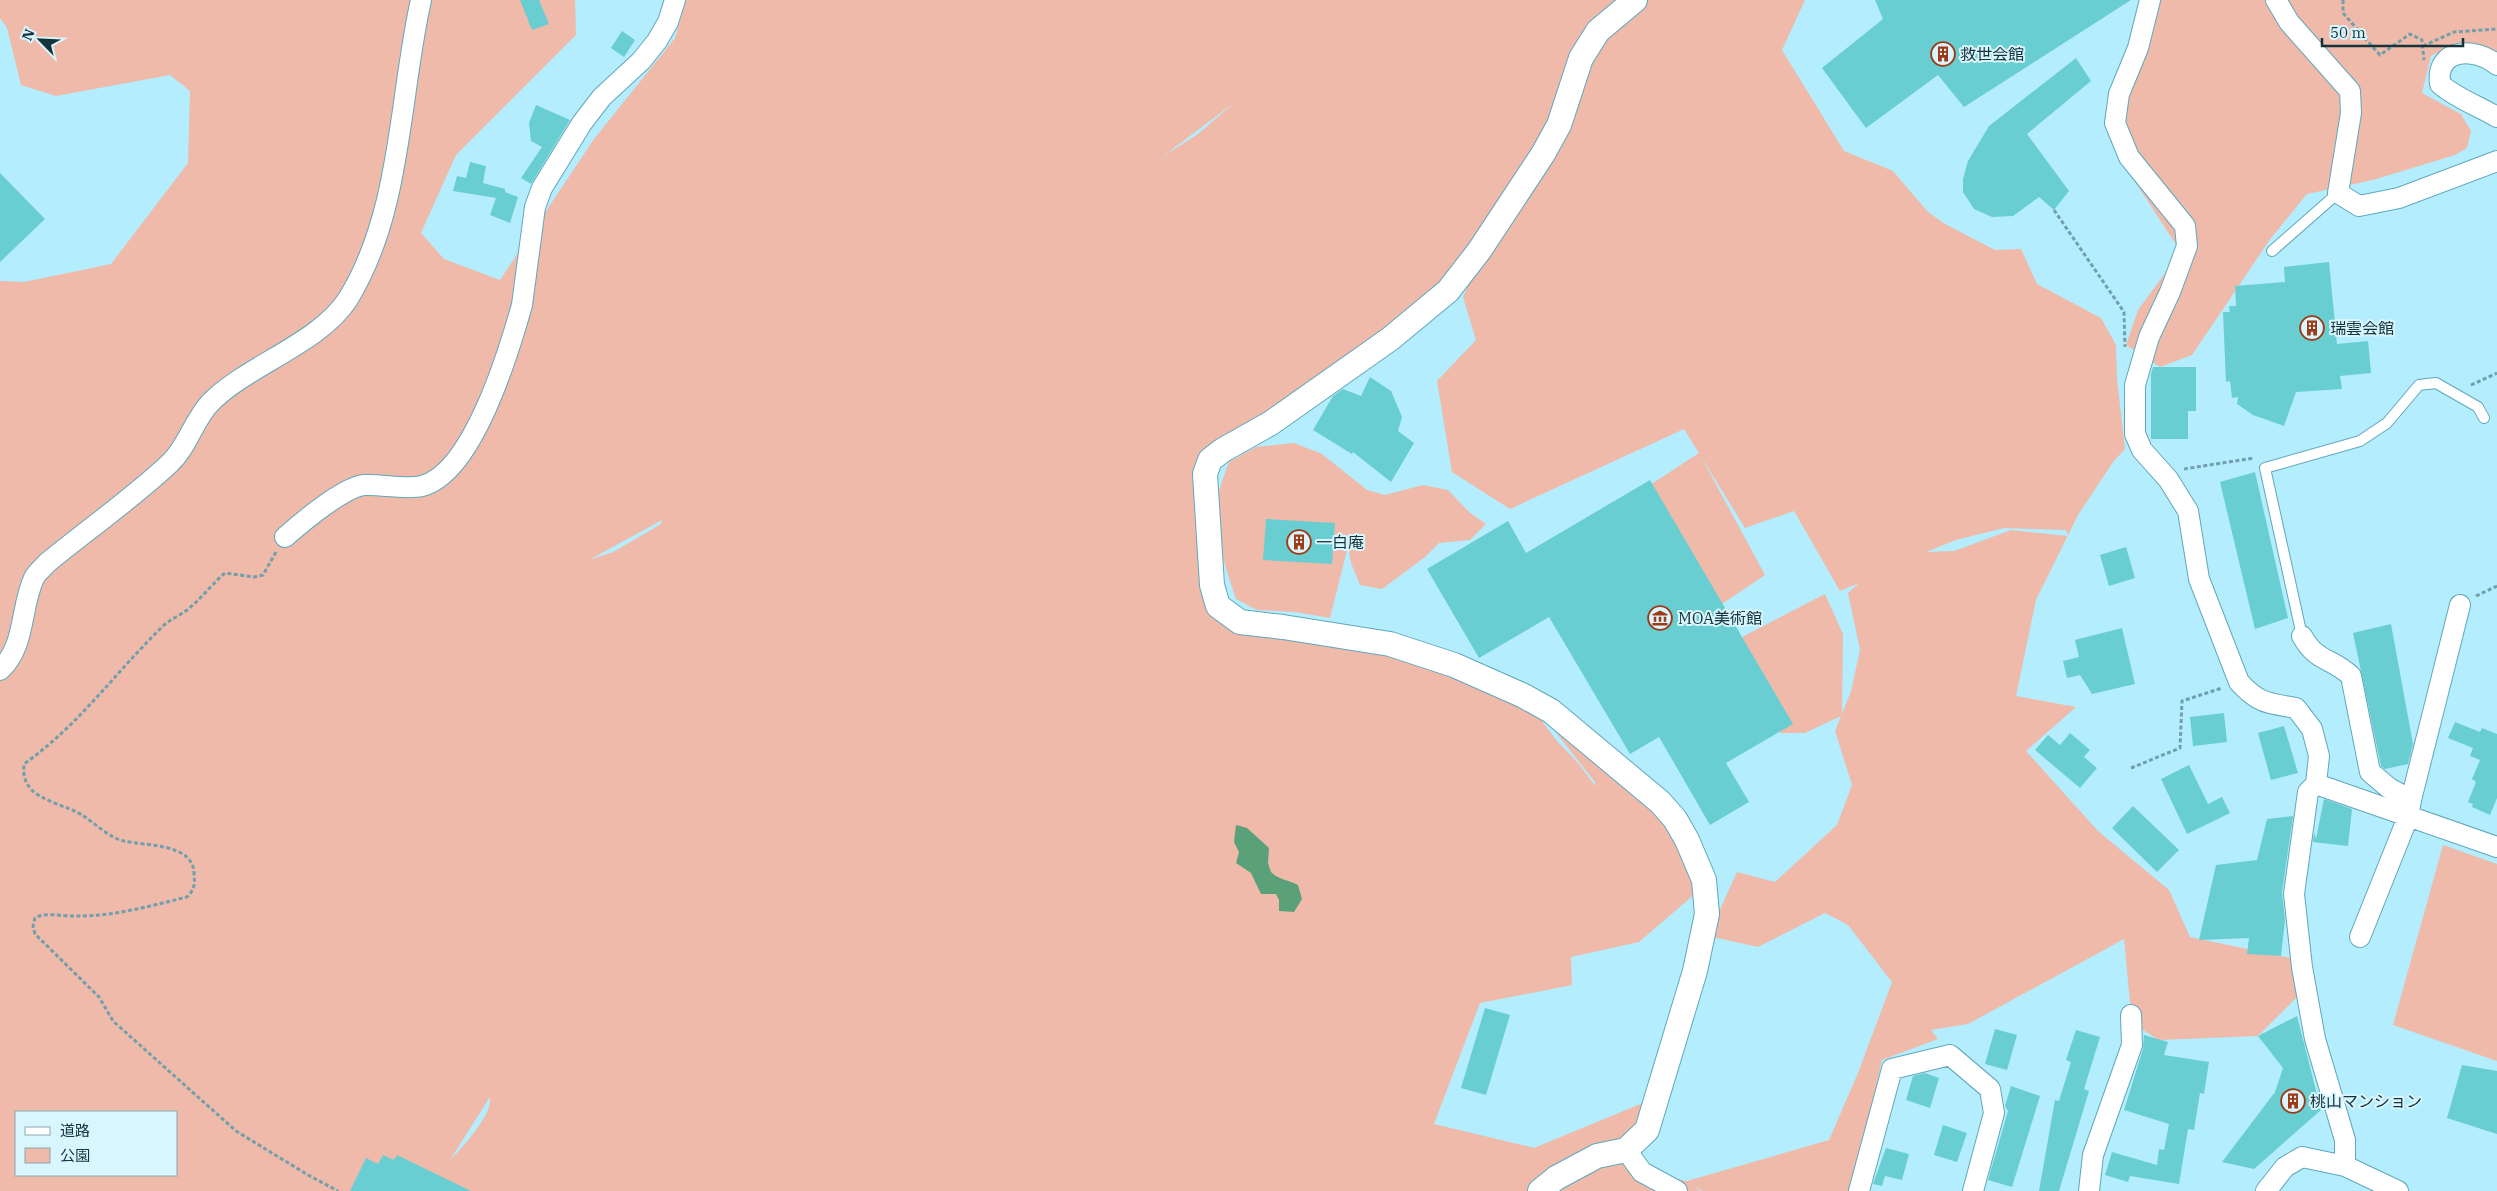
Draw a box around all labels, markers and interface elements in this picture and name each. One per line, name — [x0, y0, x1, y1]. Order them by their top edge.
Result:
north arrow — [15, 15, 65, 65]
scale bar — [2322, 15, 2463, 47]
text: 50 m — [2330, 23, 2366, 42]
text: N — [18, 26, 39, 43]
building icon: 救世会館 — [1930, 41, 1956, 67]
place label: 救世会館 — [1960, 44, 2024, 64]
building icon: 瑞雲会館 — [2299, 315, 2325, 341]
place label: 瑞雲会館 — [2330, 318, 2394, 338]
building icon: 一白庵 — [1286, 529, 1312, 555]
place label: 一白庵 — [1316, 532, 1364, 552]
museum icon: MOA美術館 — [1647, 605, 1673, 631]
place label: MOA美術館 — [1678, 608, 1762, 628]
building icon: 桃山マンション — [2280, 1088, 2306, 1114]
place label: 桃山マンション — [2310, 1091, 2422, 1111]
legend — [15, 1111, 178, 1176]
text: 道路 — [60, 1121, 90, 1140]
text: 公園 — [60, 1146, 90, 1165]

